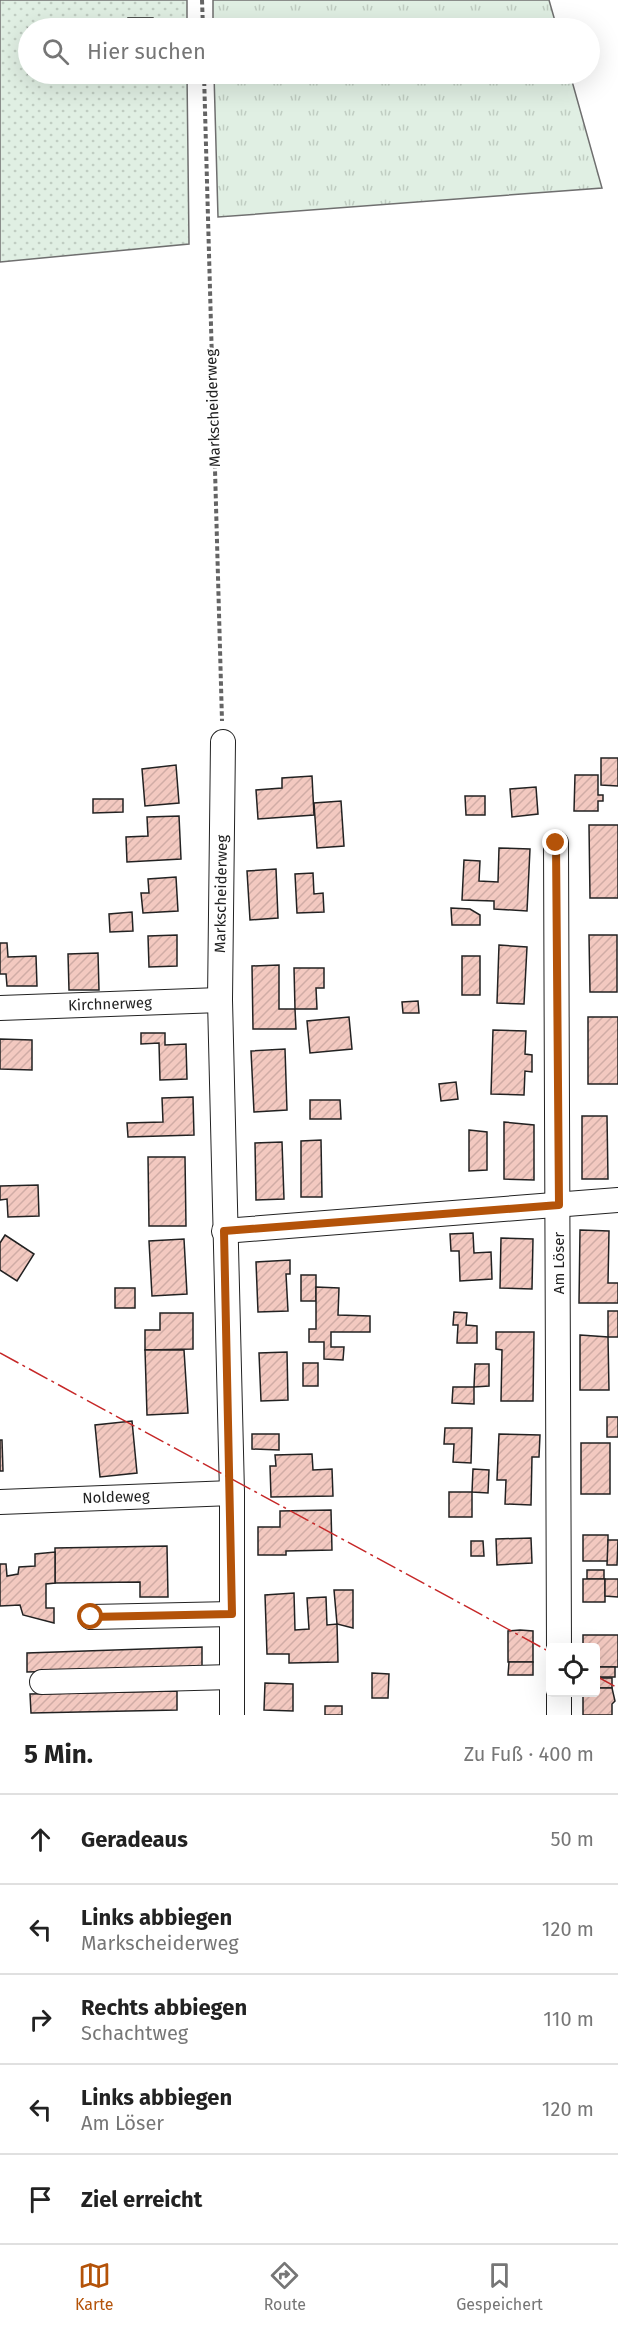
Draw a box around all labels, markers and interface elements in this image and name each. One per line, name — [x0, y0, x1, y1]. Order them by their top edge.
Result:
search box — [18, 18, 600, 84]
icon: search — [39, 35, 72, 68]
text: Hier suchen — [87, 38, 206, 65]
street label: Markscheiderweg — [202, 348, 224, 467]
route end — [542, 829, 568, 855]
street label: Markscheiderweg — [211, 835, 231, 953]
street label: Kirchnerweg — [68, 994, 152, 1014]
street label: Am Löser — [550, 1232, 568, 1294]
street label: Noldeweg — [82, 1487, 150, 1507]
route start — [77, 1603, 103, 1629]
map controls — [546, 1643, 600, 1697]
button: locate — [546, 1643, 600, 1697]
text: 5 Min. — [24, 1739, 93, 1770]
text: Zu Fuß · 400 m — [464, 1742, 594, 1766]
icon: ahead — [24, 1823, 57, 1856]
text: Geradeaus — [81, 1826, 188, 1853]
text: 50 m — [550, 1827, 594, 1851]
text: Links abbiegen — [81, 1904, 232, 1931]
icon: left — [24, 1913, 57, 1946]
text: 120 m — [542, 1917, 594, 1941]
text: Markscheiderweg — [81, 1931, 239, 1955]
text: Rechts abbiegen — [81, 1994, 247, 2021]
icon: right — [24, 2003, 57, 2036]
text: 110 m — [543, 2007, 594, 2031]
text: Schachtweg — [81, 2021, 188, 2045]
text: Links abbiegen — [81, 2084, 232, 2111]
icon: left — [24, 2093, 57, 2126]
text: 120 m — [542, 2097, 594, 2121]
text: Am Löser — [81, 2111, 164, 2135]
icon: arrive — [24, 2183, 57, 2216]
text: Ziel erreicht — [81, 2186, 202, 2213]
tab: Karte — [75, 2259, 114, 2314]
tab: Route — [264, 2259, 306, 2314]
tab: Gespeichert — [456, 2259, 543, 2314]

